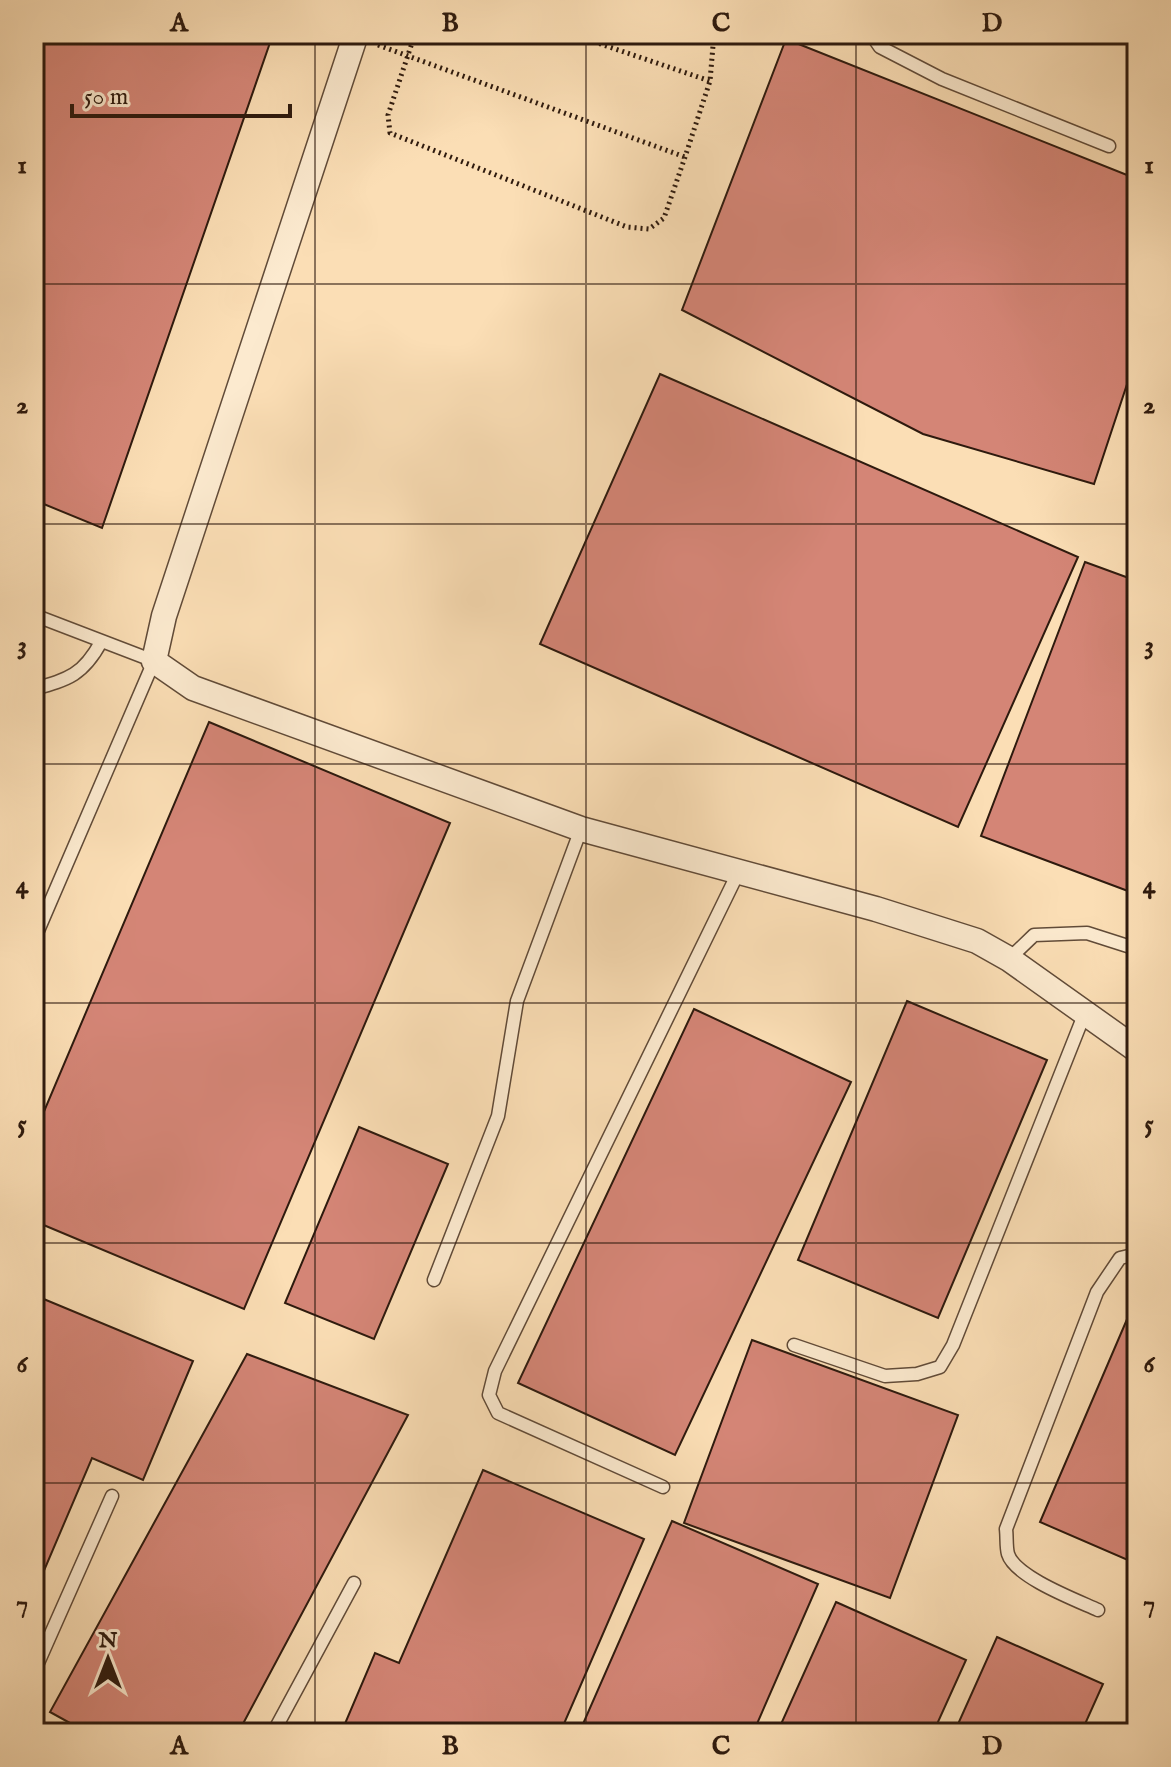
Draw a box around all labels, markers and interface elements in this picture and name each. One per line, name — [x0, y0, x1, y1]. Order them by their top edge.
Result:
text: A — [169, 7, 189, 40]
text: B — [441, 7, 459, 40]
text: C — [712, 7, 731, 40]
text: D — [982, 7, 1003, 40]
scale bar — [72, 68, 290, 118]
text: 50 m — [84, 82, 128, 113]
text: 1 — [17, 149, 27, 182]
text: 1 — [1144, 149, 1154, 182]
text: 2 — [16, 389, 28, 422]
text: 2 — [1143, 389, 1155, 422]
text: 3 — [17, 629, 27, 662]
text: 3 — [1144, 629, 1154, 662]
text: 4 — [16, 869, 30, 902]
text: 4 — [1143, 869, 1157, 902]
text: 5 — [17, 1108, 27, 1141]
text: 5 — [1144, 1108, 1154, 1141]
text: 6 — [17, 1348, 29, 1381]
text: 6 — [1144, 1348, 1156, 1381]
text: 7 — [16, 1588, 28, 1621]
text: 7 — [1143, 1588, 1155, 1621]
north arrow — [68, 1619, 148, 1699]
text: N — [97, 1627, 118, 1655]
text: A — [169, 1730, 189, 1763]
text: B — [441, 1730, 459, 1763]
text: C — [712, 1730, 731, 1763]
text: D — [982, 1730, 1003, 1763]

